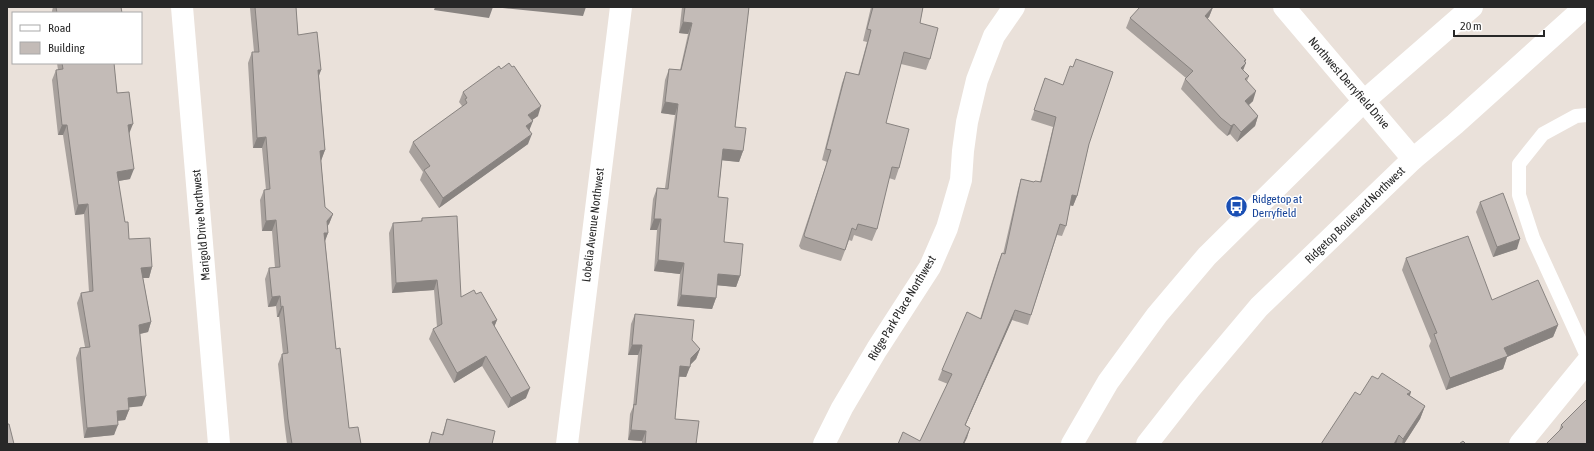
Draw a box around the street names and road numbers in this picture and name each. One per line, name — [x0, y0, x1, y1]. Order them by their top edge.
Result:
street label: Northwest Derryfield Drive — [1305, 34, 1393, 132]
street label: Ridgetop Boulevard Northwest — [1302, 163, 1408, 266]
street label: Lobelia Avenue Northwest — [579, 167, 607, 283]
street label: Marigold Drive Northwest — [189, 168, 213, 281]
street label: Ridge Park Place Northwest — [865, 253, 939, 363]

